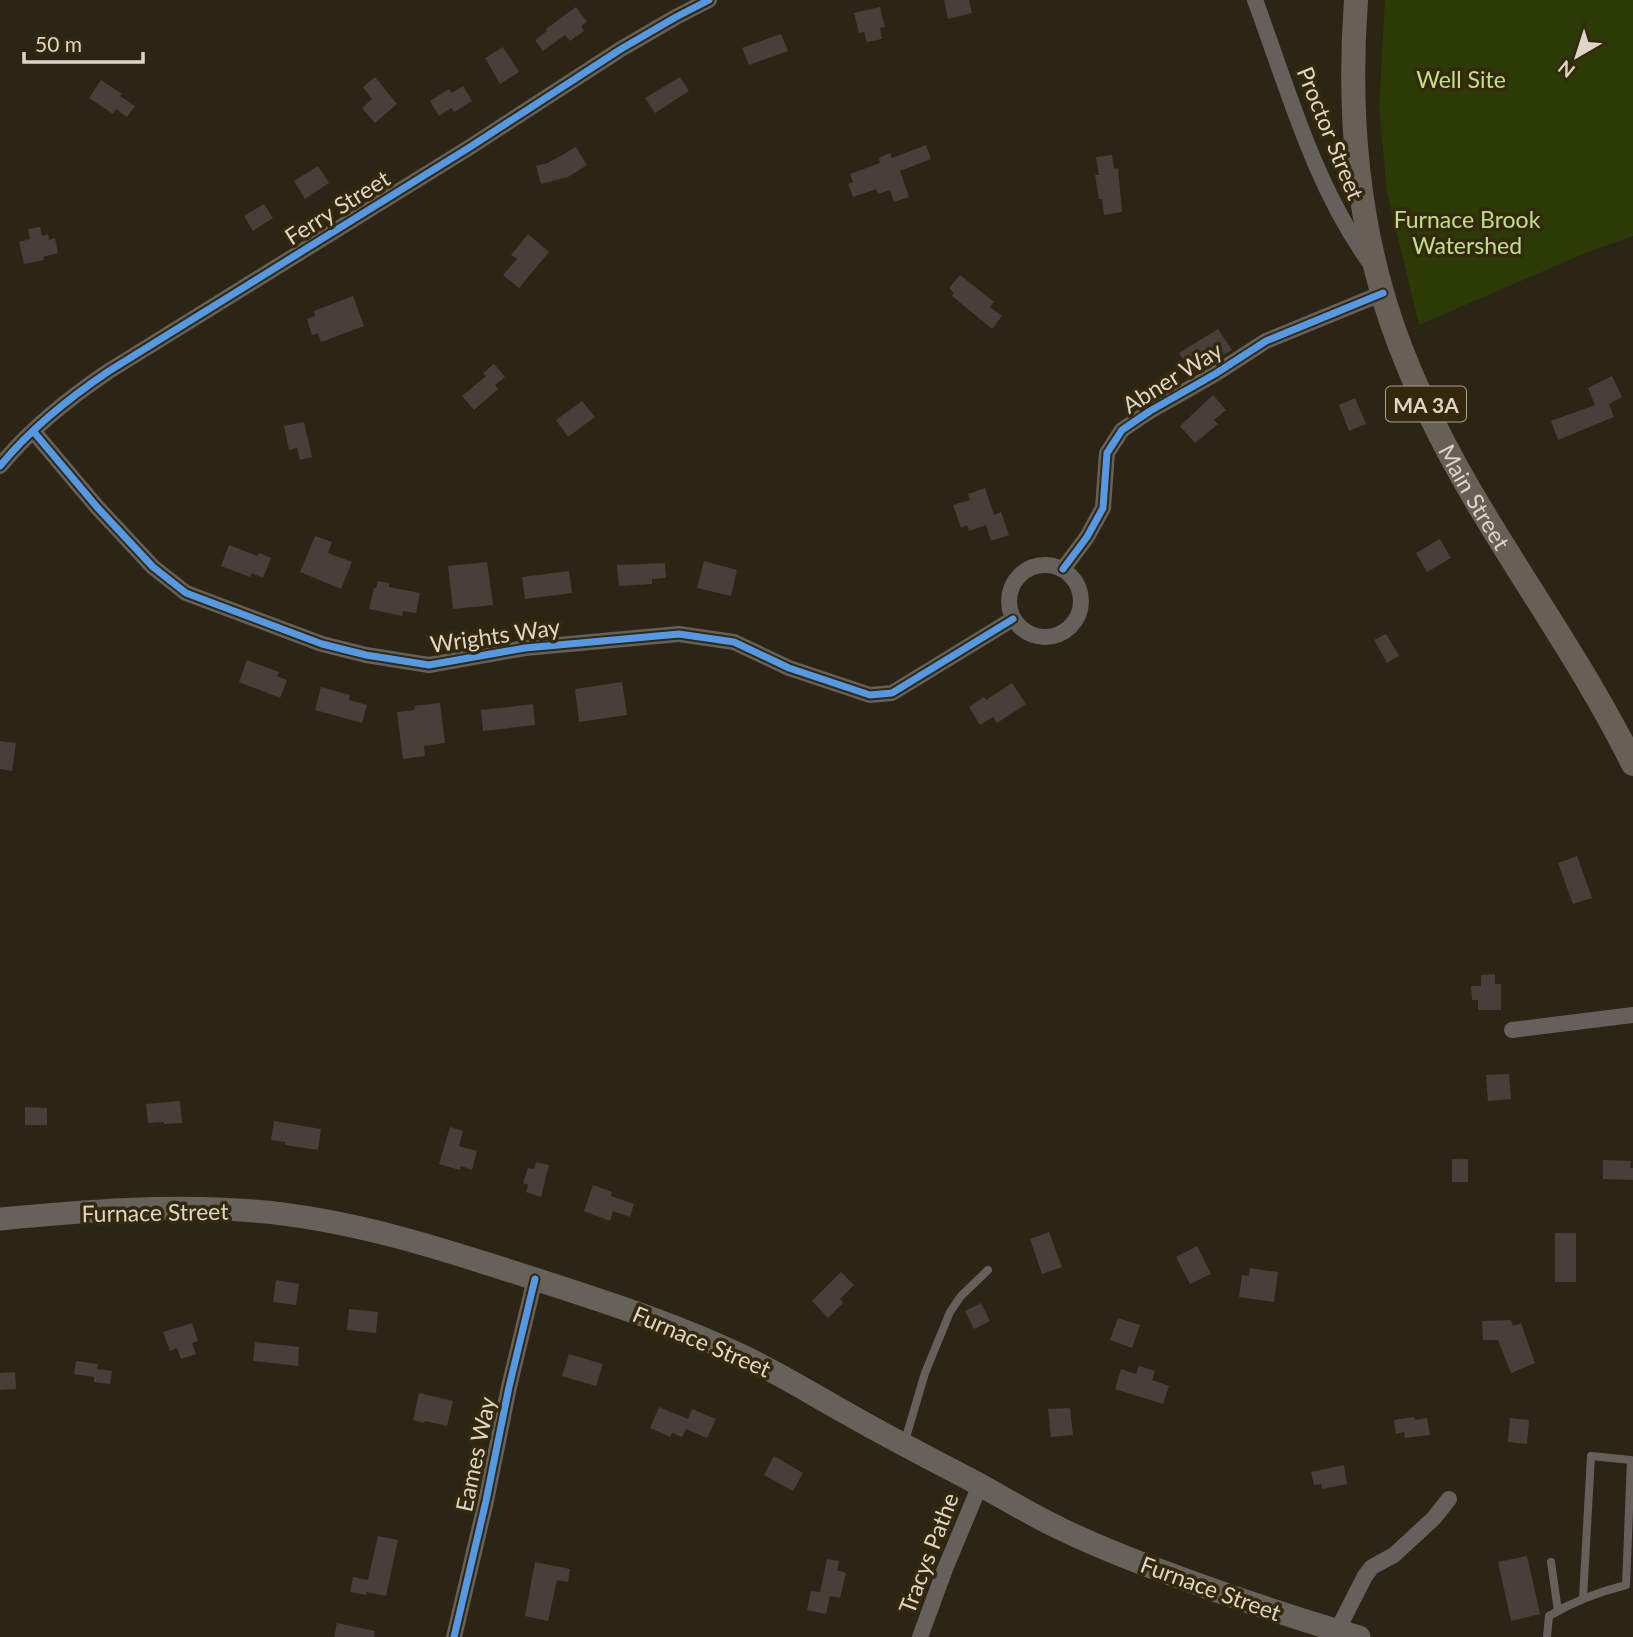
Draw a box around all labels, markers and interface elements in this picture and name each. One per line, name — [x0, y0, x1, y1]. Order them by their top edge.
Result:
scale bar — [24, 21, 144, 65]
north arrow — [1542, 21, 1612, 91]
text: 50 m — [35, 31, 82, 56]
text: N — [1553, 56, 1579, 83]
street label: Proctor Street — [1292, 62, 1371, 204]
park label: Well Site — [1416, 65, 1506, 93]
street label: Ferry Street — [279, 163, 395, 250]
park label: Furnace Brook Watershed — [1394, 205, 1541, 259]
street label: Abner Way — [1117, 335, 1227, 419]
road number: MA 3A — [1386, 386, 1466, 422]
street label: Main Street — [1433, 439, 1517, 555]
street label: Wrights Way — [428, 612, 562, 658]
street label: Furnace Street — [81, 1197, 229, 1227]
street label: Furnace Street — [629, 1299, 776, 1383]
street label: Eames Way — [449, 1394, 501, 1514]
street label: Tracys Pathe — [892, 1489, 964, 1617]
street label: Furnace Street — [1137, 1550, 1286, 1627]

